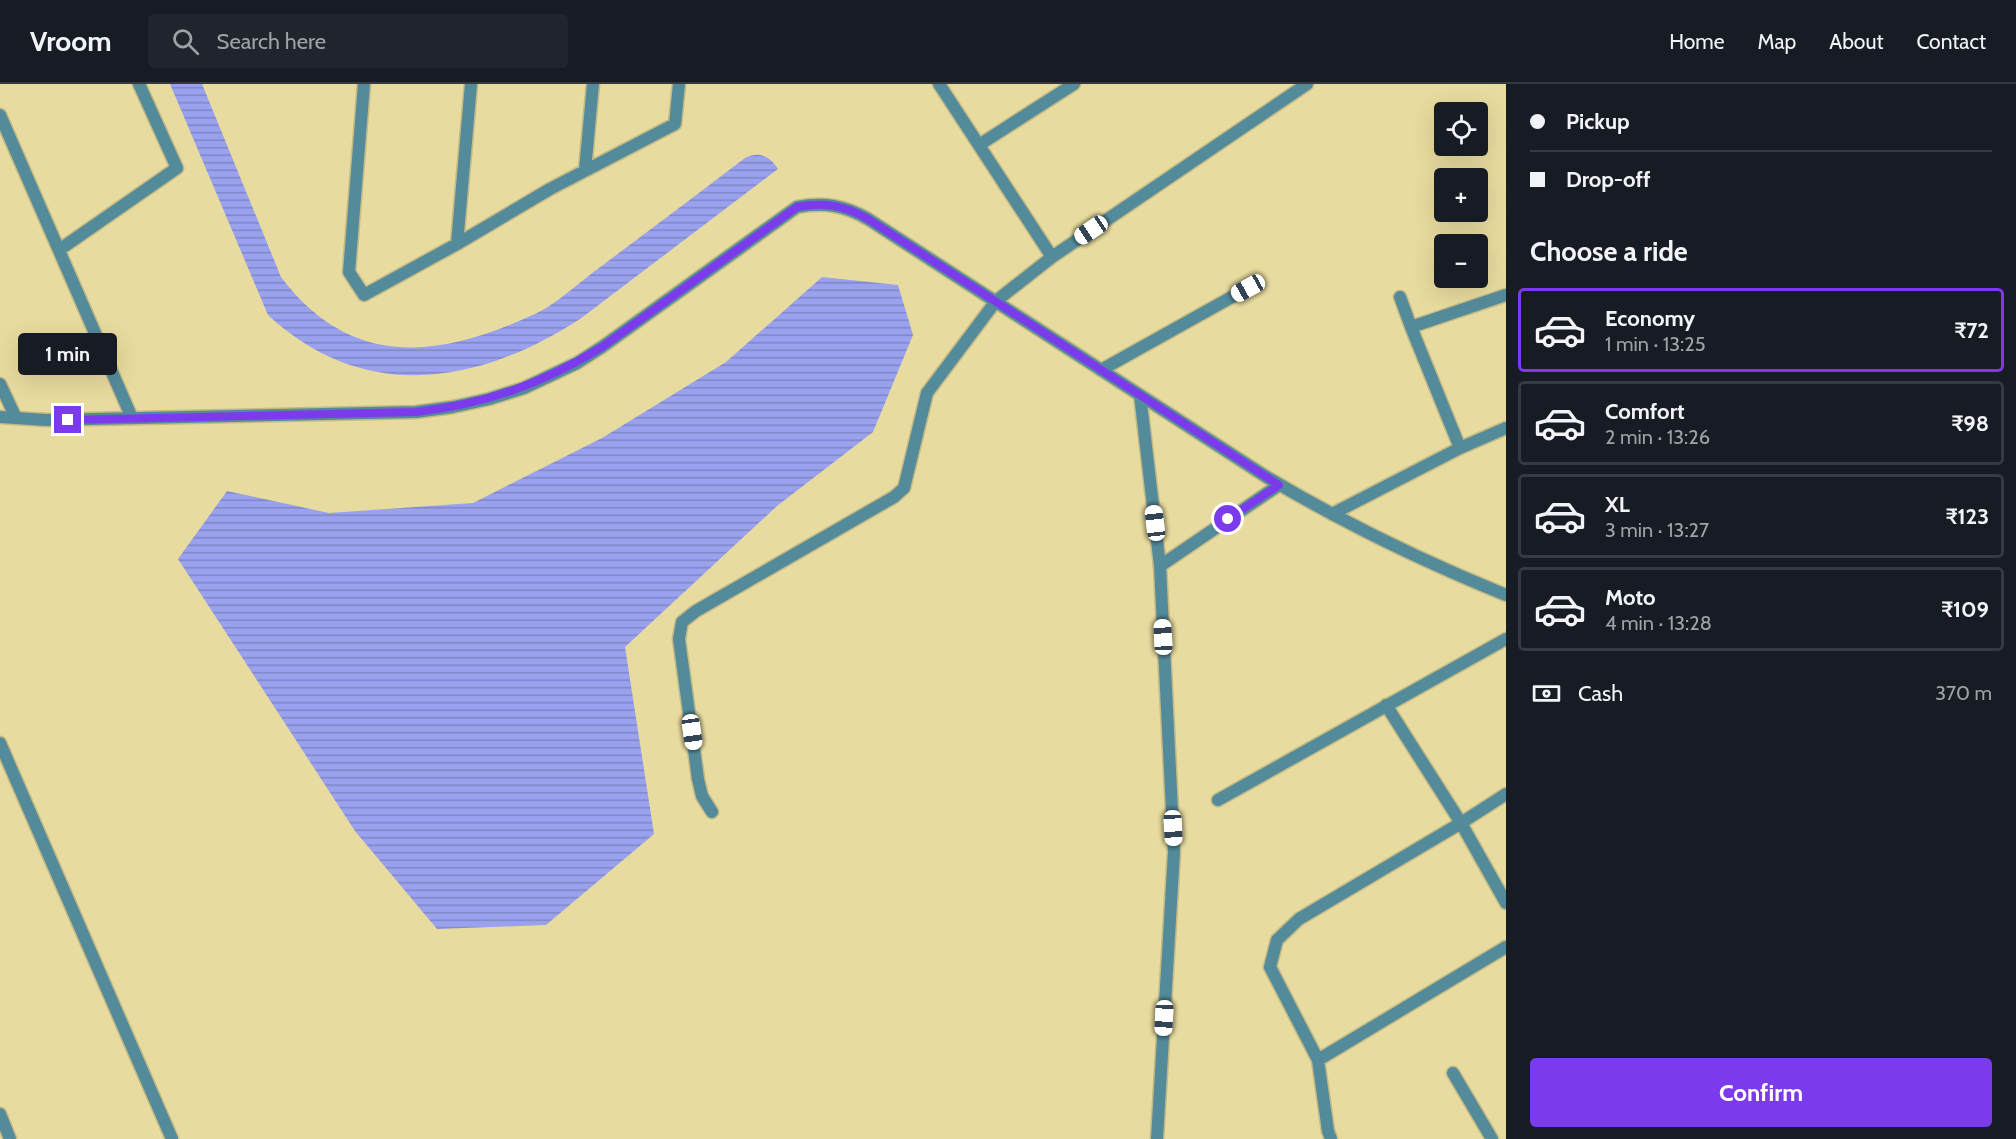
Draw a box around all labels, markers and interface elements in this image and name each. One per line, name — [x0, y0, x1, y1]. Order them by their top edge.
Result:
search box — [148, 14, 568, 68]
text: Vroom — [30, 24, 112, 58]
icon: search — [169, 25, 202, 58]
text: Search here — [217, 28, 326, 55]
text: Home — [1669, 29, 1725, 54]
text: Map — [1758, 29, 1796, 54]
text: About — [1829, 29, 1883, 54]
text: Contact — [1916, 29, 1986, 54]
map controls — [1434, 102, 1488, 288]
button: locate — [1434, 102, 1488, 156]
text: Pickup — [1566, 108, 1630, 135]
text: Drop-off — [1566, 166, 1650, 193]
button: + — [1434, 168, 1488, 222]
car — [1071, 212, 1111, 248]
button: − — [1434, 234, 1488, 288]
text: Choose a ride — [1530, 235, 1688, 268]
car — [1228, 271, 1268, 305]
icon: car — [1533, 303, 1587, 357]
text: Economy — [1605, 305, 1695, 332]
text: ₹72 — [1954, 317, 1989, 344]
text: 1 min · 13:25 — [1605, 332, 1706, 356]
callout: 1 min — [19, 333, 118, 375]
text: 1 min — [45, 342, 90, 366]
icon: car — [1533, 396, 1587, 450]
text: Comfort — [1605, 398, 1684, 425]
route end — [54, 406, 81, 433]
text: ₹98 — [1951, 410, 1989, 437]
text: 2 min · 13:26 — [1605, 425, 1710, 449]
icon: car — [1533, 489, 1587, 543]
text: XL — [1605, 491, 1630, 518]
text: ₹123 — [1945, 503, 1989, 530]
car — [1144, 504, 1166, 542]
route start — [1214, 505, 1241, 532]
text: 3 min · 13:27 — [1605, 518, 1709, 542]
icon: car — [1533, 582, 1587, 636]
text: Moto — [1605, 584, 1656, 611]
text: ₹109 — [1941, 596, 1989, 623]
text: 4 min · 13:28 — [1605, 611, 1712, 635]
car — [1153, 619, 1173, 655]
icon: cash — [1530, 677, 1563, 710]
text: Cash — [1578, 680, 1623, 707]
text: 370 m — [1935, 681, 1992, 705]
car — [681, 713, 703, 751]
car — [1163, 810, 1183, 846]
car — [1154, 1000, 1174, 1036]
button: Confirm — [1530, 1058, 1992, 1127]

